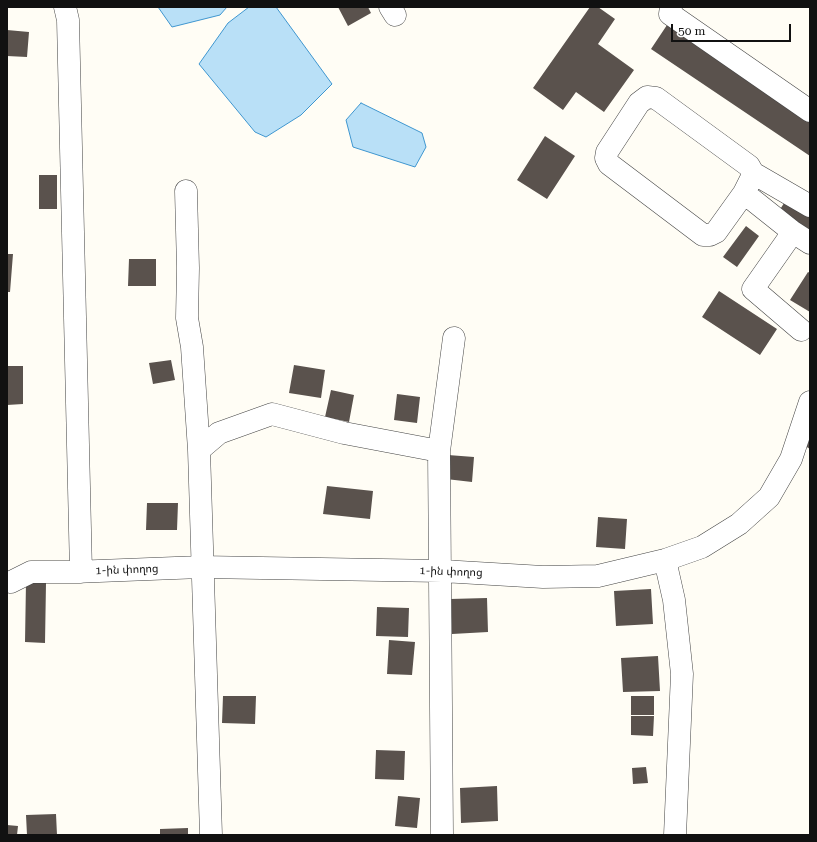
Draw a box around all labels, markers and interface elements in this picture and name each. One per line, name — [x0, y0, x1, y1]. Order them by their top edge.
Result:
scale bar — [673, 16, 793, 42]
text: 50 m — [678, 24, 705, 38]
street label: 1-ին փողոց — [95, 562, 159, 578]
street label: 1-ին փողոց — [419, 564, 483, 580]

